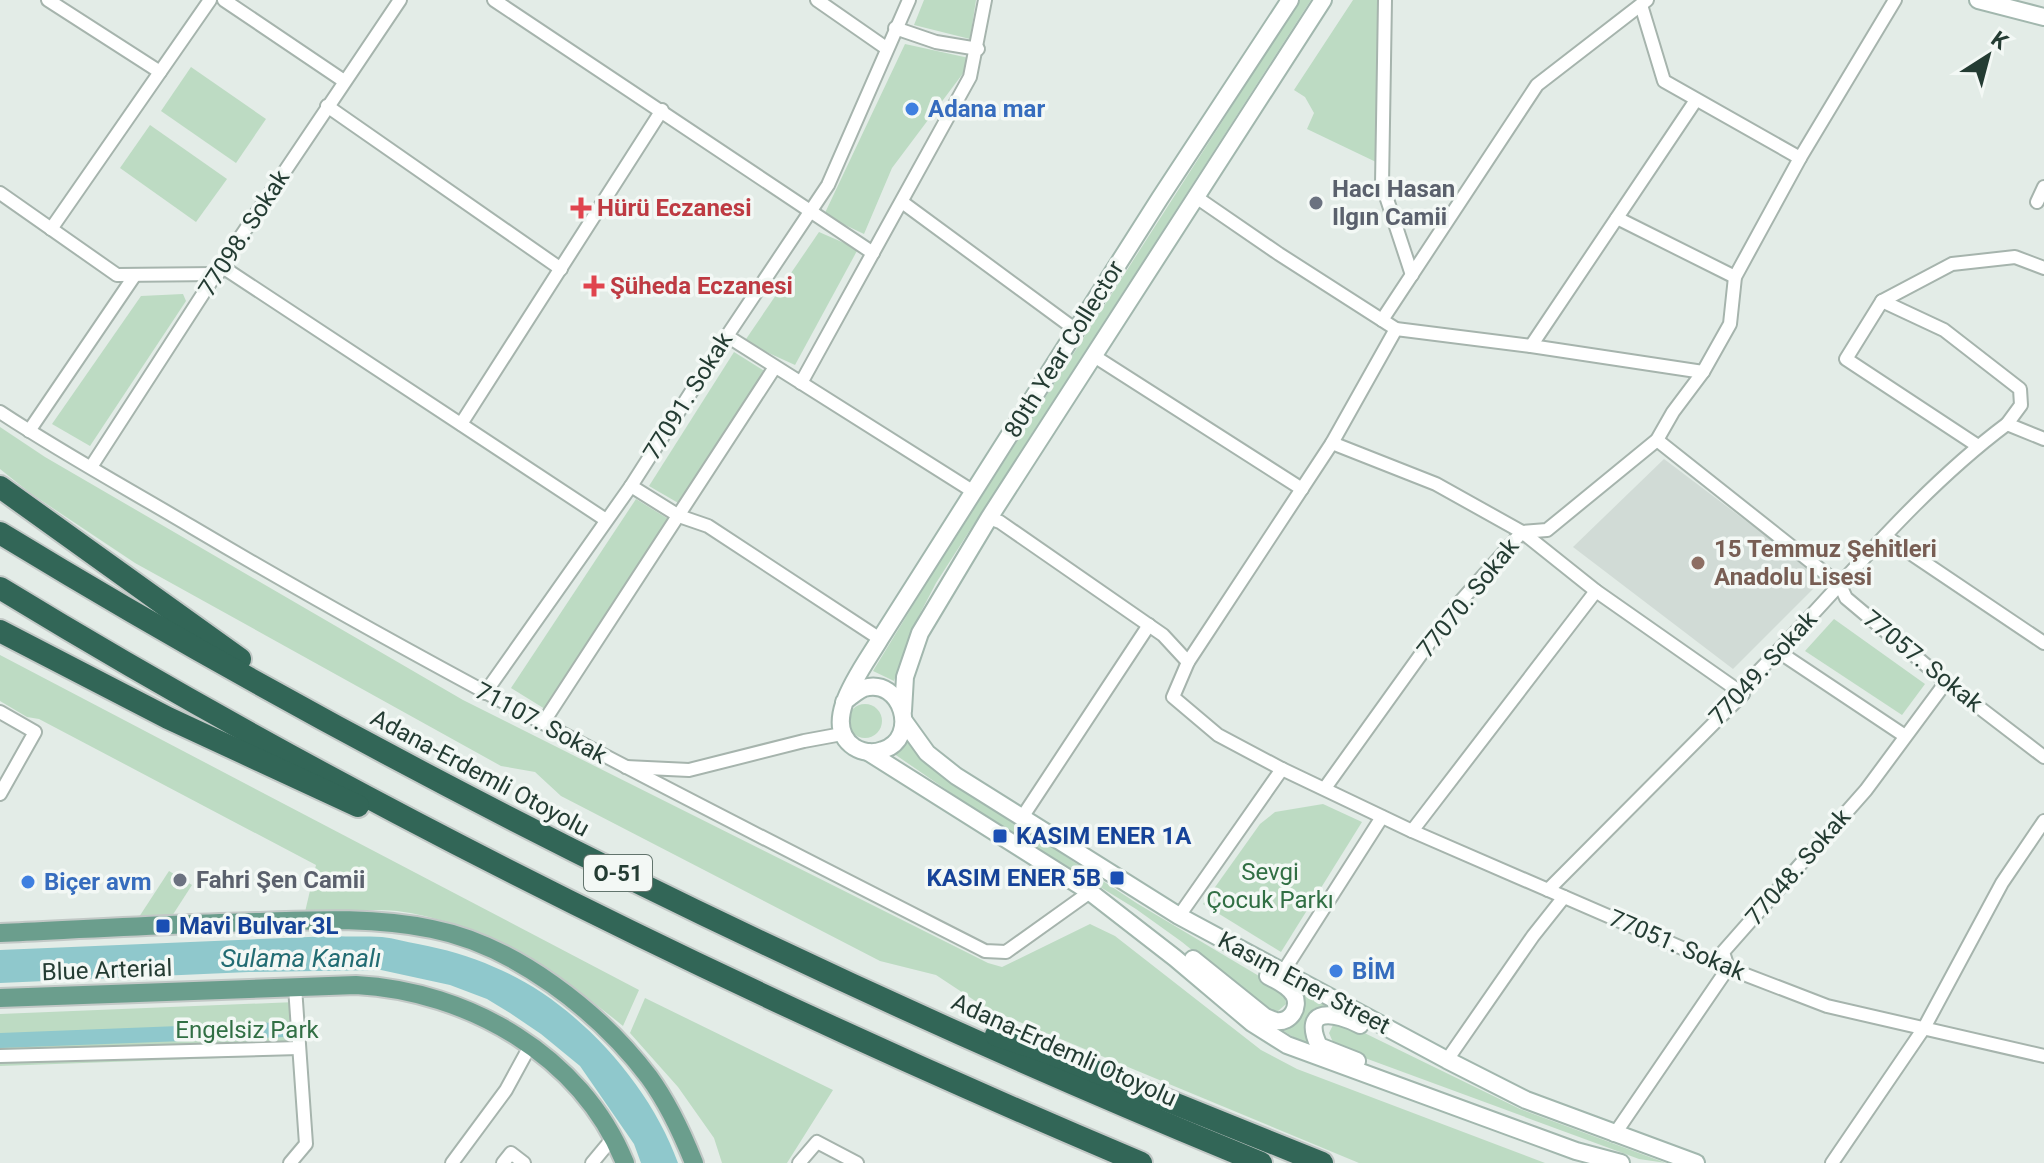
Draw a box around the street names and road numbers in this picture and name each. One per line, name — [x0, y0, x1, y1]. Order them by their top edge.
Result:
street label: 77098. Sokak — [193, 164, 296, 301]
street label: 80th Year Collector — [998, 255, 1130, 443]
street label: 77091. Sokak — [638, 326, 739, 465]
street label: 77070. Sokak — [1411, 532, 1525, 663]
street label: 77057. Sokak — [1858, 604, 1989, 718]
street label: 77049. Sokak — [1703, 605, 1823, 731]
street label: 71107. Sokak — [470, 677, 612, 770]
street label: Adana-Erdemli Otoyolu — [366, 704, 594, 842]
street label: 77048. Sokak — [1740, 802, 1857, 931]
road number: O-51 — [584, 855, 652, 891]
street label: 77051. Sokak — [1605, 904, 1750, 987]
street label: Kasım Ener Street — [1213, 926, 1395, 1040]
street label: Blue Arterial — [41, 954, 173, 986]
street label: Adana-Erdemli Otoyolu — [947, 988, 1181, 1112]

